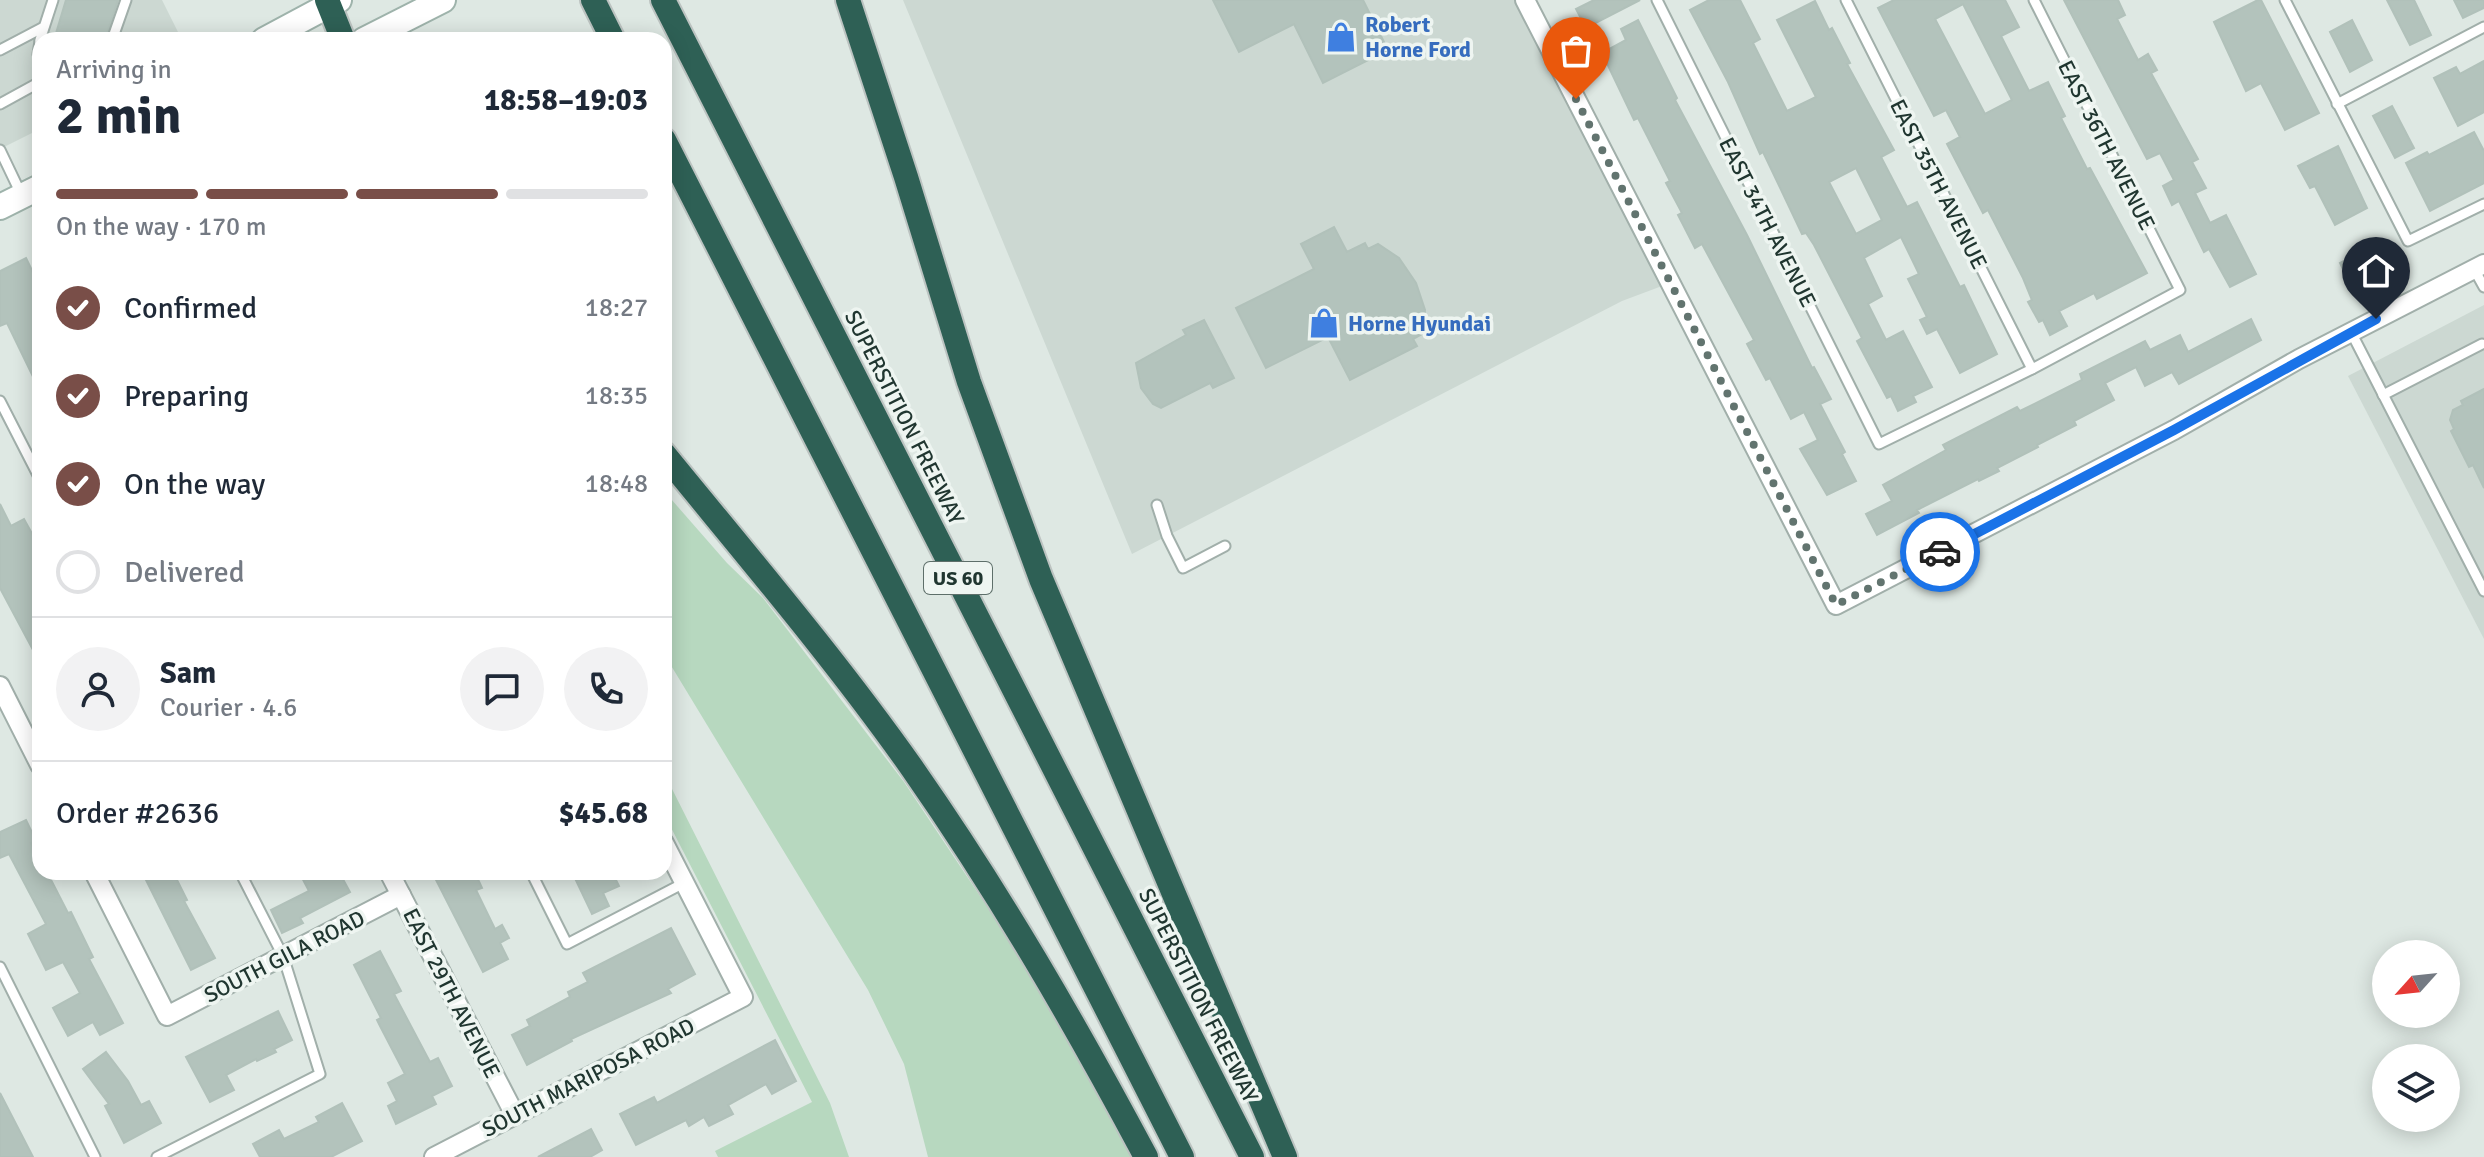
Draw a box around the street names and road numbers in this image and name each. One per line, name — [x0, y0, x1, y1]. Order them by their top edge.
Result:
street label: EAST 36TH AVENUE — [2052, 56, 2161, 235]
street label: EAST 35TH AVENUE — [1884, 95, 1993, 274]
street label: EAST 34TH AVENUE — [1713, 133, 1822, 312]
street label: SUPERSTITION FREEWAY — [839, 306, 970, 529]
road number: US 60 — [924, 562, 992, 594]
street label: SUPERSTITION FREEWAY — [1133, 884, 1264, 1107]
street label: SOUTH GILA ROAD — [199, 904, 369, 1009]
street label: EAST 29TH AVENUE — [397, 904, 506, 1083]
street label: SOUTH MARIPOSA ROAD — [477, 1012, 699, 1143]

